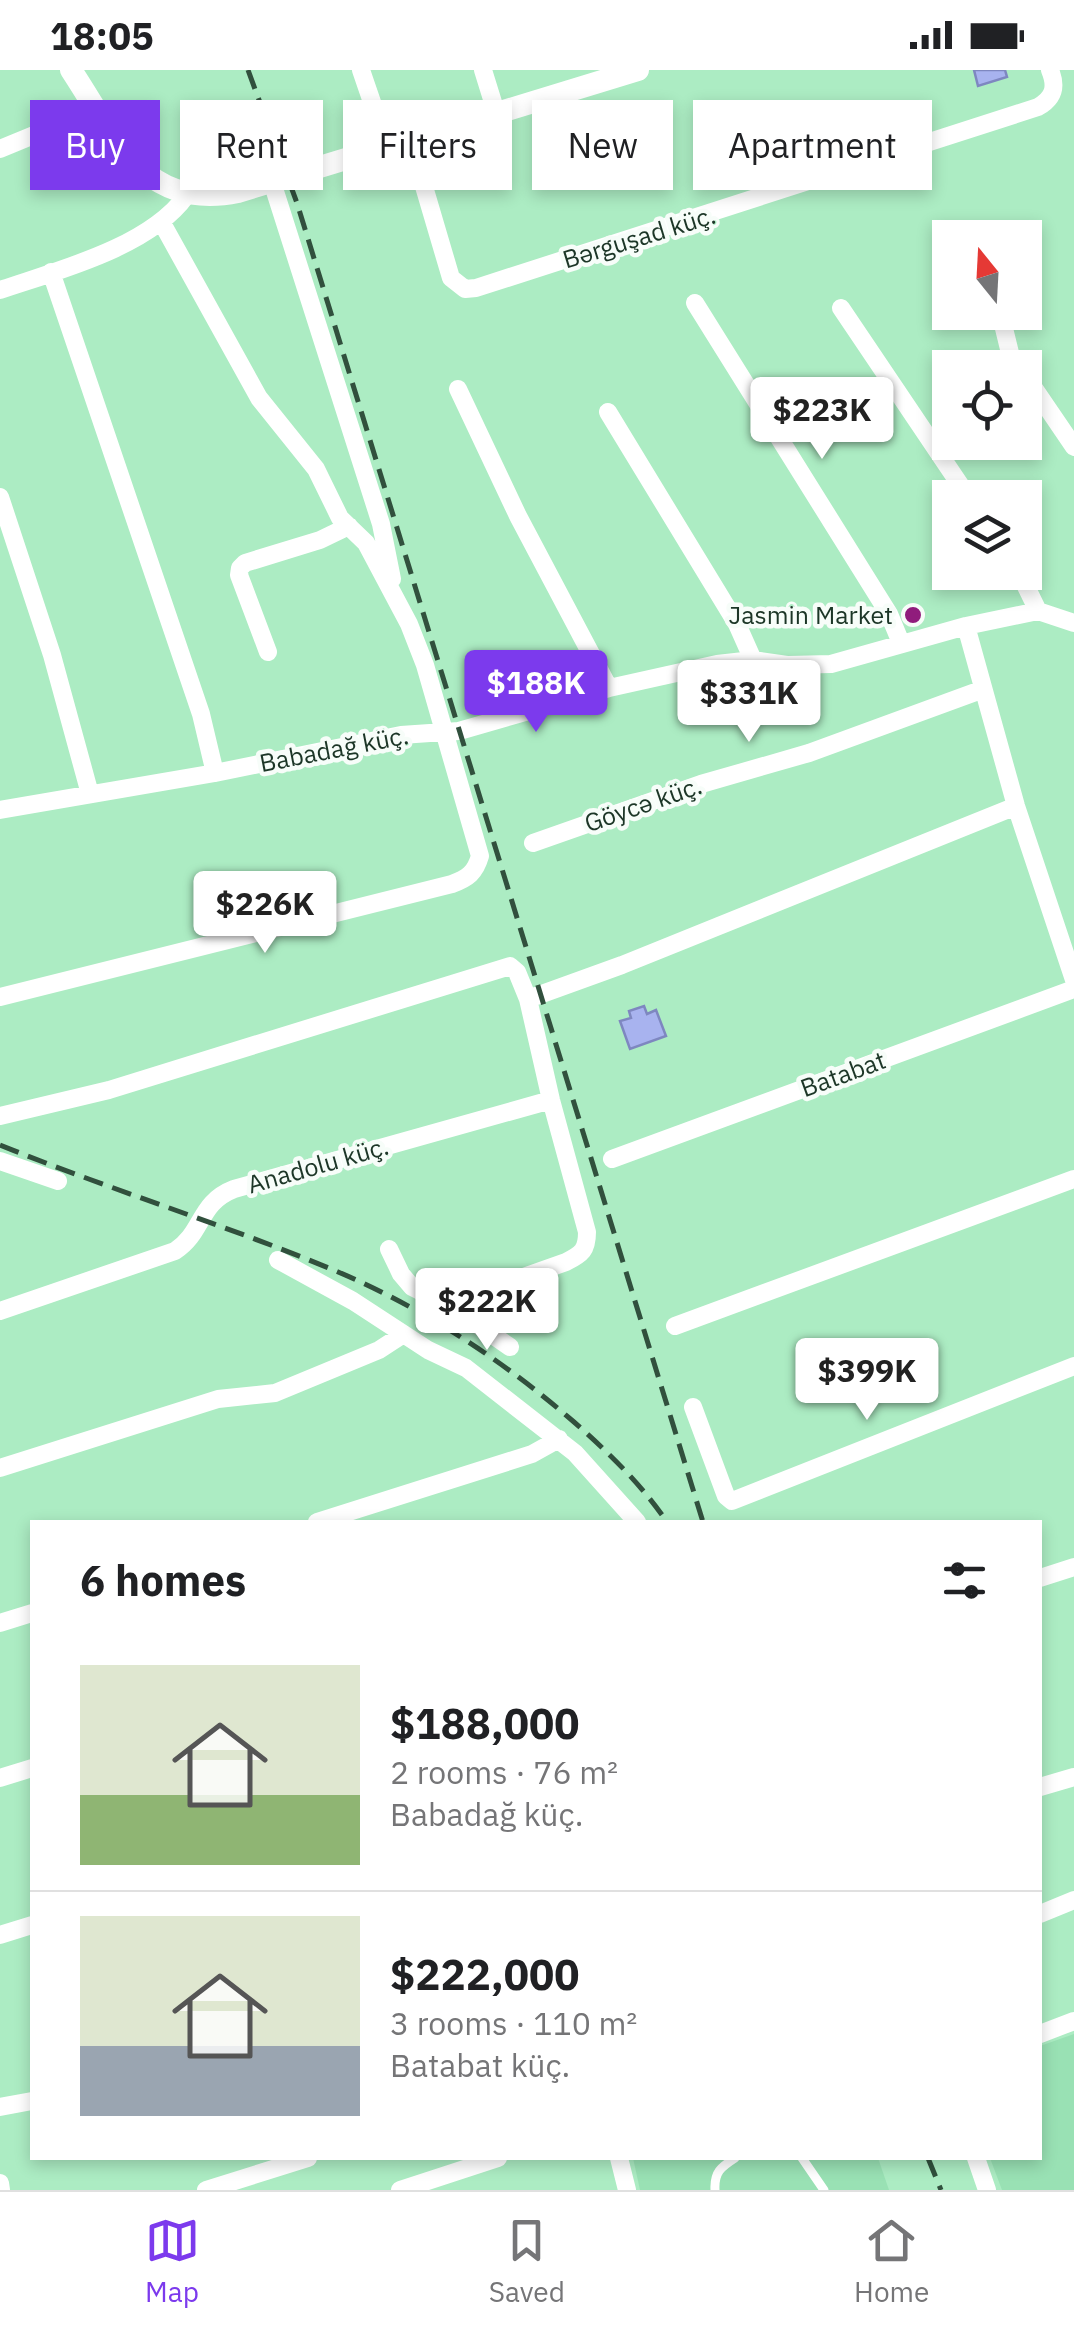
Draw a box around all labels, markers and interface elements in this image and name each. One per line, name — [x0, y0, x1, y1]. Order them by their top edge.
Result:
text: 18:05 — [50, 11, 154, 60]
chip: Buy — [30, 100, 160, 190]
chip: Rent — [180, 100, 323, 190]
chip: Filters — [343, 100, 512, 190]
chip: New — [532, 100, 673, 190]
chip: Apartment — [693, 100, 932, 190]
street label: Bərguşad küç. — [558, 198, 719, 275]
north arrow — [932, 220, 1042, 330]
map controls — [932, 220, 1042, 590]
button: locate — [932, 350, 1042, 460]
pin: $223K — [752, 377, 892, 462]
text: $223K — [772, 388, 872, 430]
button: layers — [932, 480, 1042, 590]
place label: Jasmin Market — [728, 598, 893, 631]
marker: Jasmin Market — [902, 604, 924, 626]
pin: $188K — [466, 650, 606, 735]
pin: $331K — [679, 660, 819, 745]
text: $188K — [486, 661, 586, 703]
text: $331K — [699, 671, 799, 713]
street label: Babadağ küç. — [257, 718, 411, 779]
street label: Göycə küç. — [580, 768, 706, 839]
pin: $226K — [195, 871, 335, 956]
text: $226K — [215, 882, 315, 924]
street label: Batabat — [796, 1043, 890, 1104]
street label: Anadolu küç. — [243, 1129, 392, 1200]
pin: $222K — [417, 1268, 557, 1353]
text: $222K — [437, 1279, 537, 1321]
pin: $399K — [797, 1338, 937, 1423]
text: $399K — [817, 1349, 917, 1391]
text: 6 homes — [80, 1553, 246, 1608]
icon: filters — [937, 1553, 992, 1608]
text: $188,000 — [390, 1696, 579, 1751]
icon: home — [160, 1705, 280, 1825]
text: 2 rooms · 76 m² — [390, 1751, 618, 1793]
text: Babadağ küç. — [390, 1793, 583, 1835]
text: $222,000 — [390, 1947, 579, 2002]
icon: home — [160, 1956, 280, 2076]
text: 3 rooms · 110 m² — [390, 2002, 637, 2044]
text: Batabat küç. — [390, 2044, 570, 2086]
tab: Map — [145, 2213, 200, 2310]
tab: Saved — [489, 2213, 565, 2310]
tab: Home — [854, 2213, 929, 2310]

